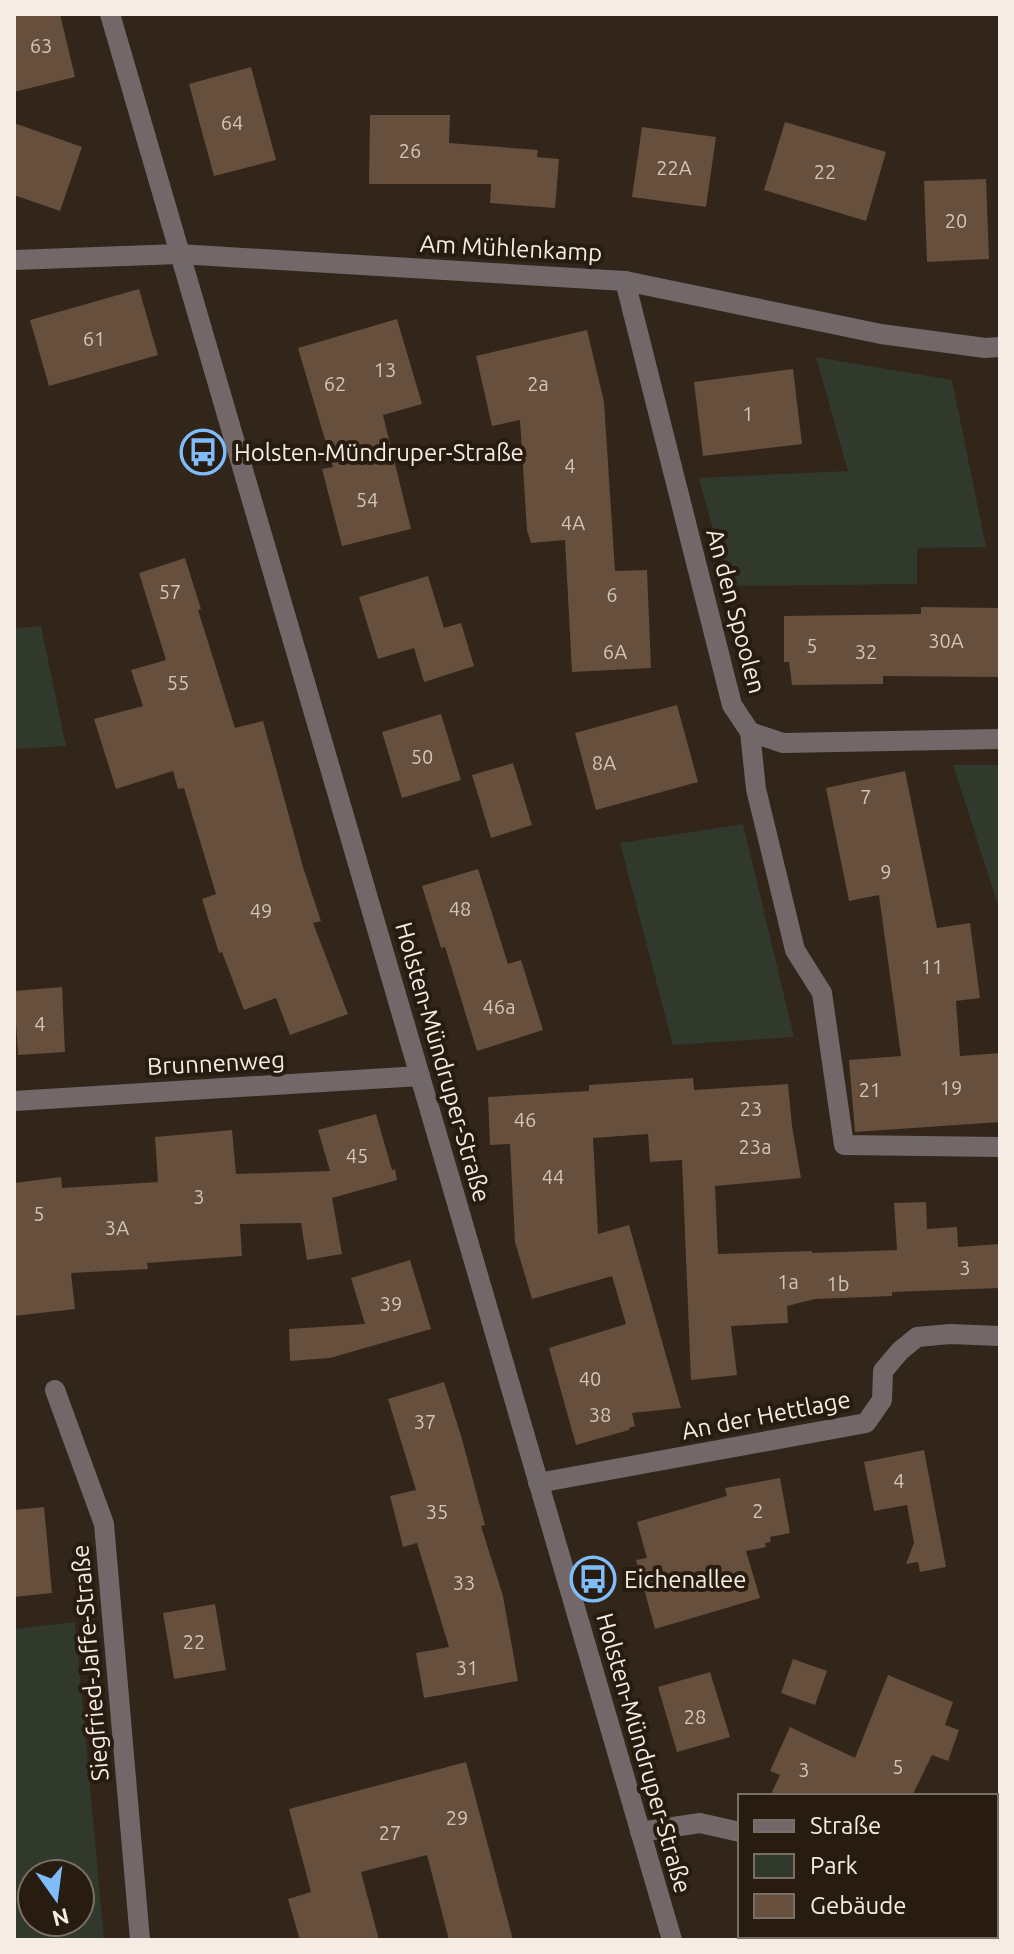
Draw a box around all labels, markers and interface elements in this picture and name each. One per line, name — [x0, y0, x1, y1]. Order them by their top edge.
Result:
house number: 63 — [30, 34, 52, 57]
house number: 64 — [221, 111, 243, 134]
house number: 26 — [399, 139, 421, 162]
house number: 22A — [656, 156, 692, 179]
house number: 22 — [814, 160, 836, 183]
house number: 20 — [945, 209, 967, 232]
street label: Am Mühlenkamp — [419, 230, 603, 266]
house number: 61 — [83, 327, 105, 350]
house number: 13 — [374, 358, 396, 381]
house number: 62 — [324, 372, 346, 395]
house number: 2a — [527, 372, 549, 395]
house number: 1 — [742, 402, 754, 425]
bus stop icon: Holsten-Mündruper-Straße — [179, 428, 227, 476]
place label: Holsten-Mündruper-Straße — [234, 439, 524, 466]
house number: 4 — [564, 454, 576, 477]
house number: 54 — [356, 488, 378, 511]
house number: 4A — [561, 511, 585, 534]
street label: An den Spoolen — [701, 526, 771, 696]
house number: 57 — [159, 580, 181, 603]
house number: 6 — [606, 583, 618, 606]
house number: 30A — [928, 629, 964, 652]
house number: 5 — [806, 634, 818, 657]
house number: 6A — [603, 640, 627, 663]
house number: 32 — [855, 640, 877, 663]
house number: 55 — [167, 671, 189, 694]
house number: 50 — [411, 745, 433, 768]
house number: 8A — [592, 751, 616, 774]
house number: 7 — [860, 785, 872, 808]
house number: 9 — [880, 860, 892, 883]
house number: 48 — [449, 897, 471, 920]
house number: 49 — [250, 899, 272, 922]
street label: Holsten-Mündruper-Straße — [390, 919, 496, 1205]
house number: 11 — [921, 955, 943, 978]
house number: 46a — [483, 995, 515, 1018]
house number: 4 — [34, 1012, 46, 1035]
street label: Brunnenweg — [146, 1046, 286, 1080]
house number: 19 — [940, 1076, 962, 1099]
house number: 21 — [859, 1078, 881, 1101]
house number: 23 — [740, 1097, 762, 1120]
house number: 46 — [514, 1108, 536, 1131]
house number: 23a — [739, 1135, 771, 1158]
house number: 45 — [346, 1144, 368, 1167]
house number: 44 — [542, 1165, 564, 1188]
house number: 3 — [193, 1185, 205, 1208]
house number: 5 — [33, 1202, 45, 1225]
house number: 3A — [105, 1216, 129, 1239]
house number: 3 — [959, 1256, 971, 1279]
house number: 1a — [777, 1270, 799, 1293]
house number: 1b — [827, 1272, 849, 1295]
house number: 39 — [380, 1292, 402, 1315]
house number: 40 — [579, 1367, 601, 1390]
street label: An der Hettlage — [679, 1385, 853, 1445]
house number: 38 — [589, 1403, 611, 1426]
house number: 37 — [414, 1410, 436, 1433]
house number: 4 — [893, 1469, 905, 1492]
house number: 2 — [752, 1499, 764, 1522]
house number: 35 — [426, 1500, 448, 1523]
street label: Siegfried-Jaffe-Straße — [66, 1544, 114, 1782]
bus stop icon: Eichenallee — [569, 1555, 617, 1603]
place label: Eichenallee — [624, 1566, 747, 1593]
house number: 33 — [453, 1571, 475, 1594]
street label: Holsten-Mündruper-Straße — [591, 1610, 697, 1896]
house number: 22 — [183, 1630, 205, 1653]
house number: 31 — [456, 1656, 478, 1679]
house number: 28 — [684, 1705, 706, 1728]
house number: 5 — [892, 1755, 904, 1778]
house number: 3 — [798, 1758, 810, 1781]
legend — [738, 1794, 998, 1938]
house number: 29 — [446, 1806, 468, 1829]
text: Straße — [810, 1812, 881, 1839]
house number: 27 — [379, 1821, 401, 1844]
text: Park — [810, 1852, 858, 1879]
north arrow — [16, 1858, 96, 1938]
text: Gebäude — [810, 1892, 907, 1919]
text: N — [50, 1904, 72, 1932]

